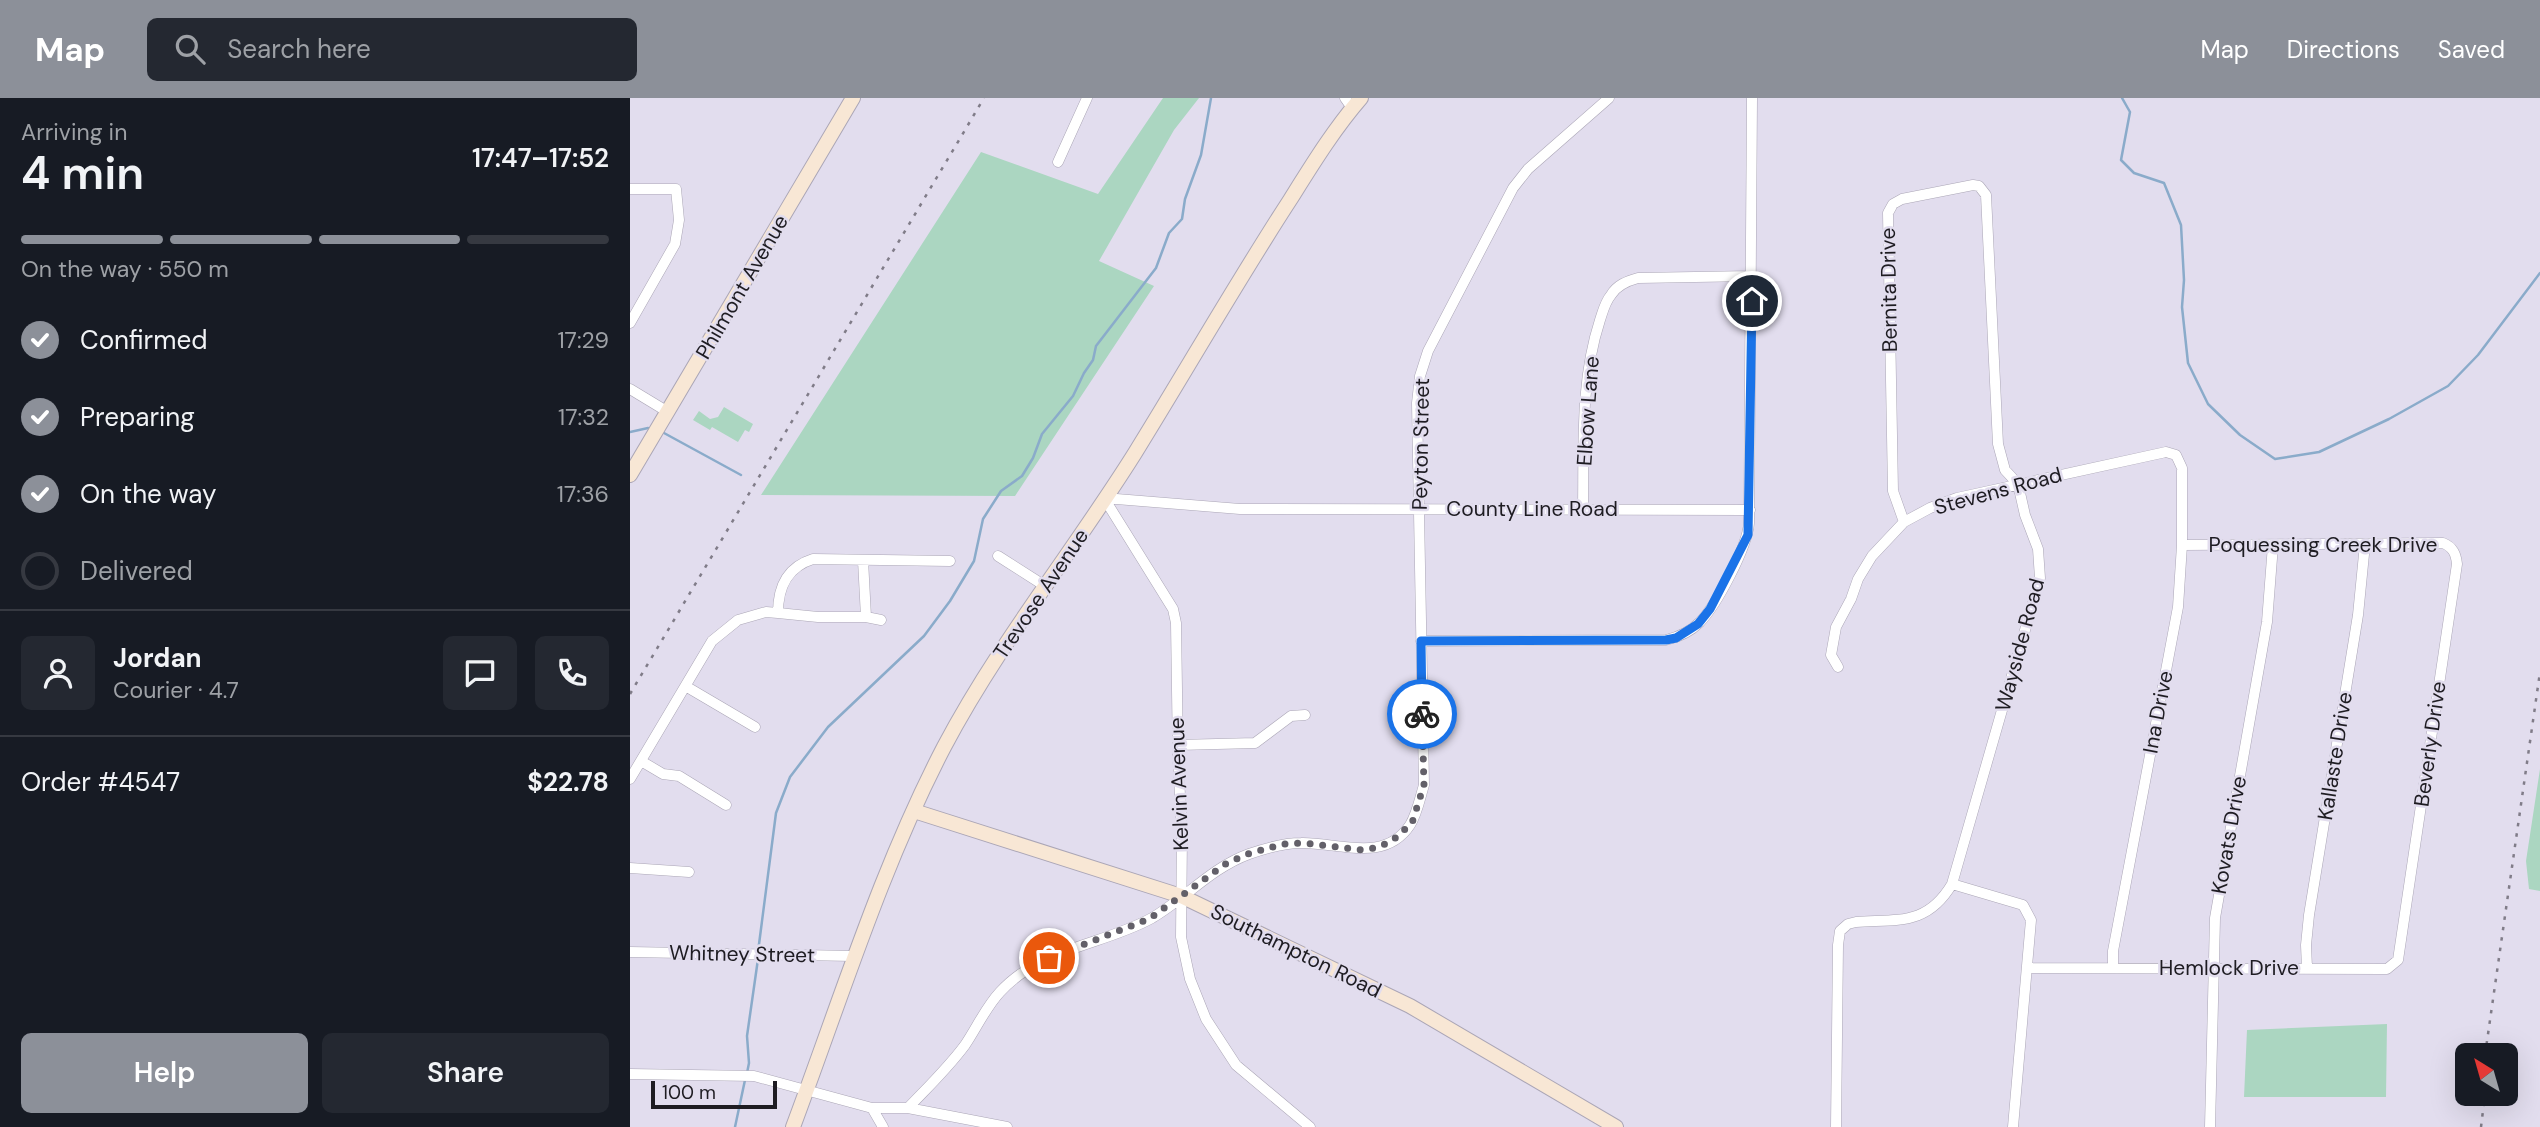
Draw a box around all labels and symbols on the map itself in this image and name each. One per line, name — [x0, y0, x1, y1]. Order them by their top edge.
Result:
street label: Philmont Avenue — [689, 210, 795, 364]
street label: Bernita Drive — [1874, 227, 1904, 352]
pin — [1722, 271, 1782, 331]
street label: Elbow Lane — [1570, 355, 1606, 467]
street label: Peyton Street — [1406, 378, 1436, 510]
street label: Stevens Road — [1931, 461, 2065, 521]
street label: County Line Road — [1446, 495, 1618, 523]
street label: Trevose Avenue — [987, 523, 1095, 665]
street label: Poquessing Creek Drive — [2209, 531, 2437, 559]
street label: Wayside Road — [1989, 575, 2051, 715]
street label: Ina Drive — [2136, 668, 2180, 756]
courier — [1387, 679, 1457, 749]
street label: Beverly Drive — [2407, 680, 2453, 808]
street label: Kallaste Drive — [2311, 690, 2359, 822]
street label: Kelvin Avenue — [1163, 717, 1195, 851]
street label: Kovats Drive — [2205, 774, 2253, 896]
street label: Southampton Road — [1206, 897, 1386, 1005]
pin — [1019, 928, 1079, 988]
street label: Whitney Street — [669, 939, 815, 969]
street label: Hemlock Drive — [2159, 954, 2299, 982]
north arrow — [2455, 1043, 2518, 1106]
scale bar — [651, 1078, 777, 1110]

